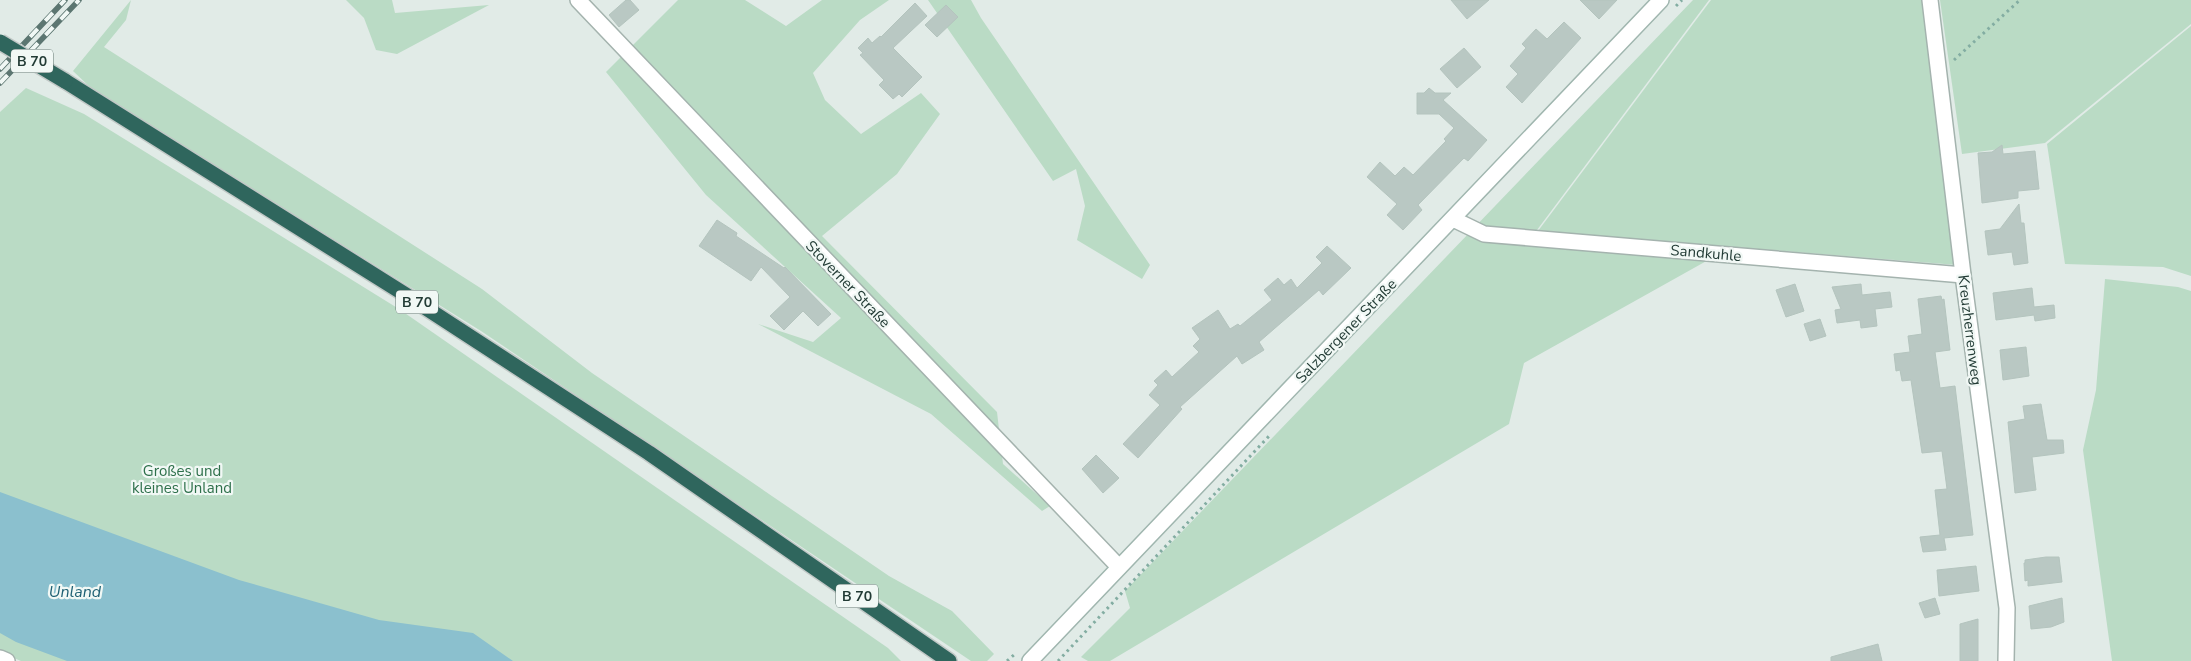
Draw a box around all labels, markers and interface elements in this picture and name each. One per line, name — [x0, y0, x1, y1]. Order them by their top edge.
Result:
road number: B 70 — [11, 49, 53, 72]
street label: Stoverner Straße — [801, 236, 895, 332]
street label: Sandkuhle — [1670, 240, 1742, 266]
street label: Salzbergener Straße — [1291, 274, 1401, 388]
street label: Kreuzherrenweg — [1953, 274, 1987, 386]
road number: B 70 — [396, 290, 438, 314]
park label: Großes und kleines Unland — [132, 461, 232, 498]
water label: Unland — [49, 581, 102, 603]
road number: B 70 — [836, 584, 878, 608]

